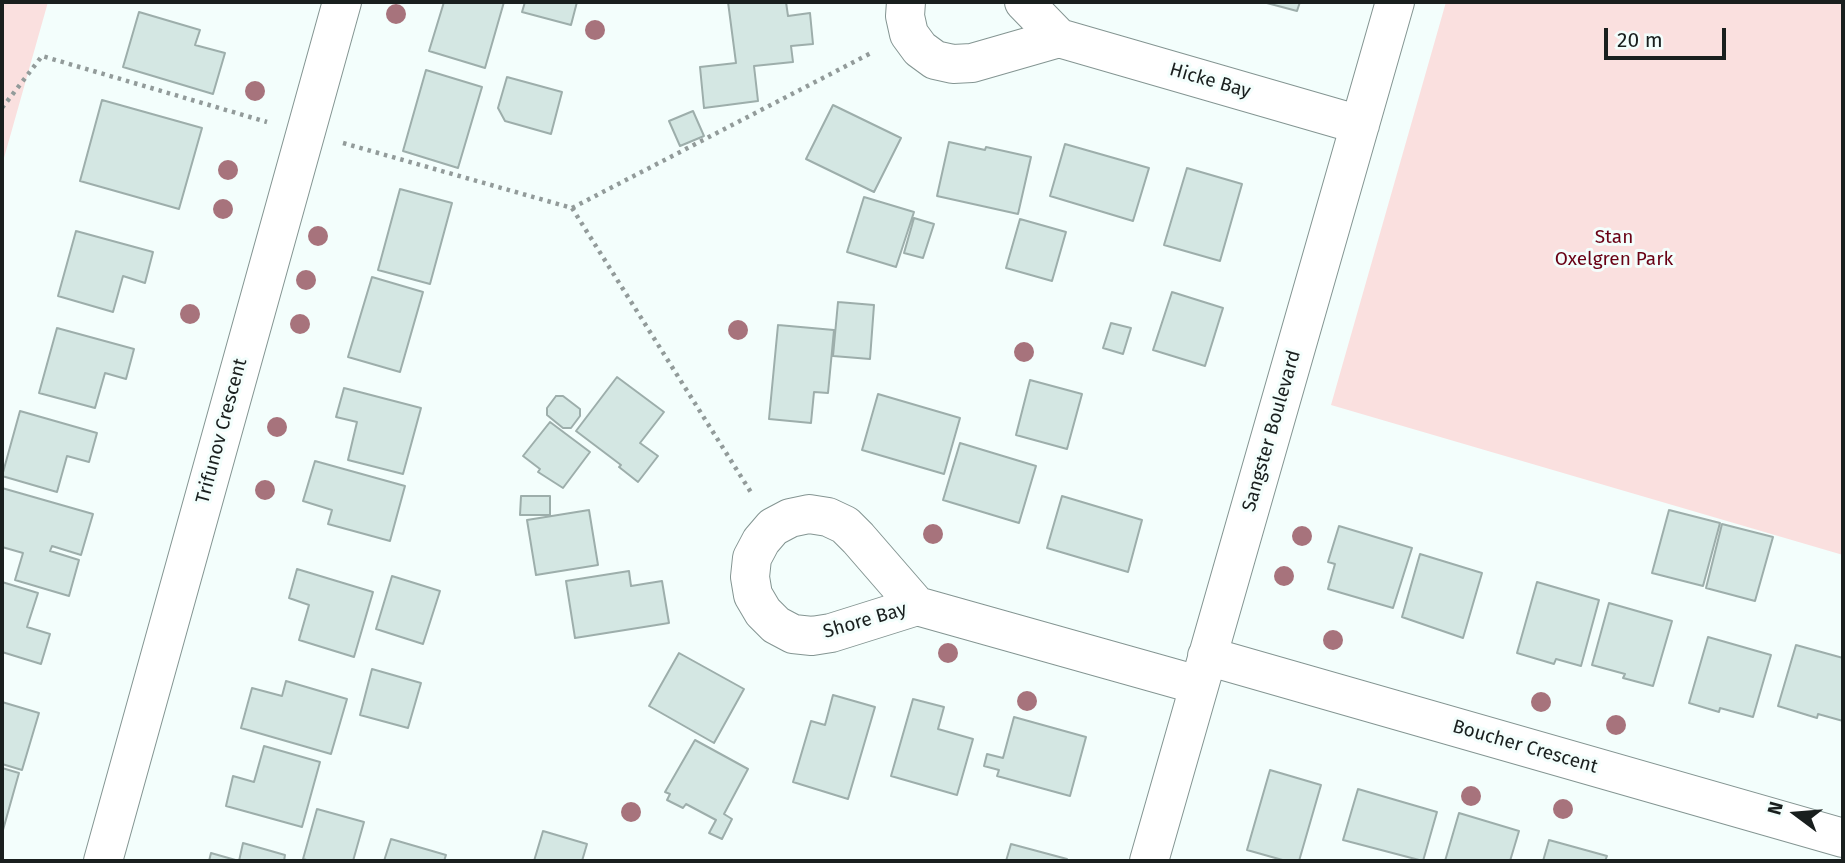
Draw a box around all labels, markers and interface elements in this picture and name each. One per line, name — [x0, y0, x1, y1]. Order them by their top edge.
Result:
scale bar — [1607, 14, 1730, 58]
text: 20 m — [1617, 27, 1663, 53]
street label: Hicke Bay — [1167, 59, 1253, 103]
park label: Stan Oxelgren Park — [1555, 227, 1673, 271]
street label: Sangster Boulevard — [1238, 348, 1306, 514]
street label: Trifunov Crescent — [192, 356, 252, 506]
street label: Shore Bay — [821, 598, 909, 644]
street label: Boucher Crescent — [1450, 715, 1600, 779]
north arrow — [1761, 779, 1831, 849]
text: N — [1763, 799, 1788, 817]

